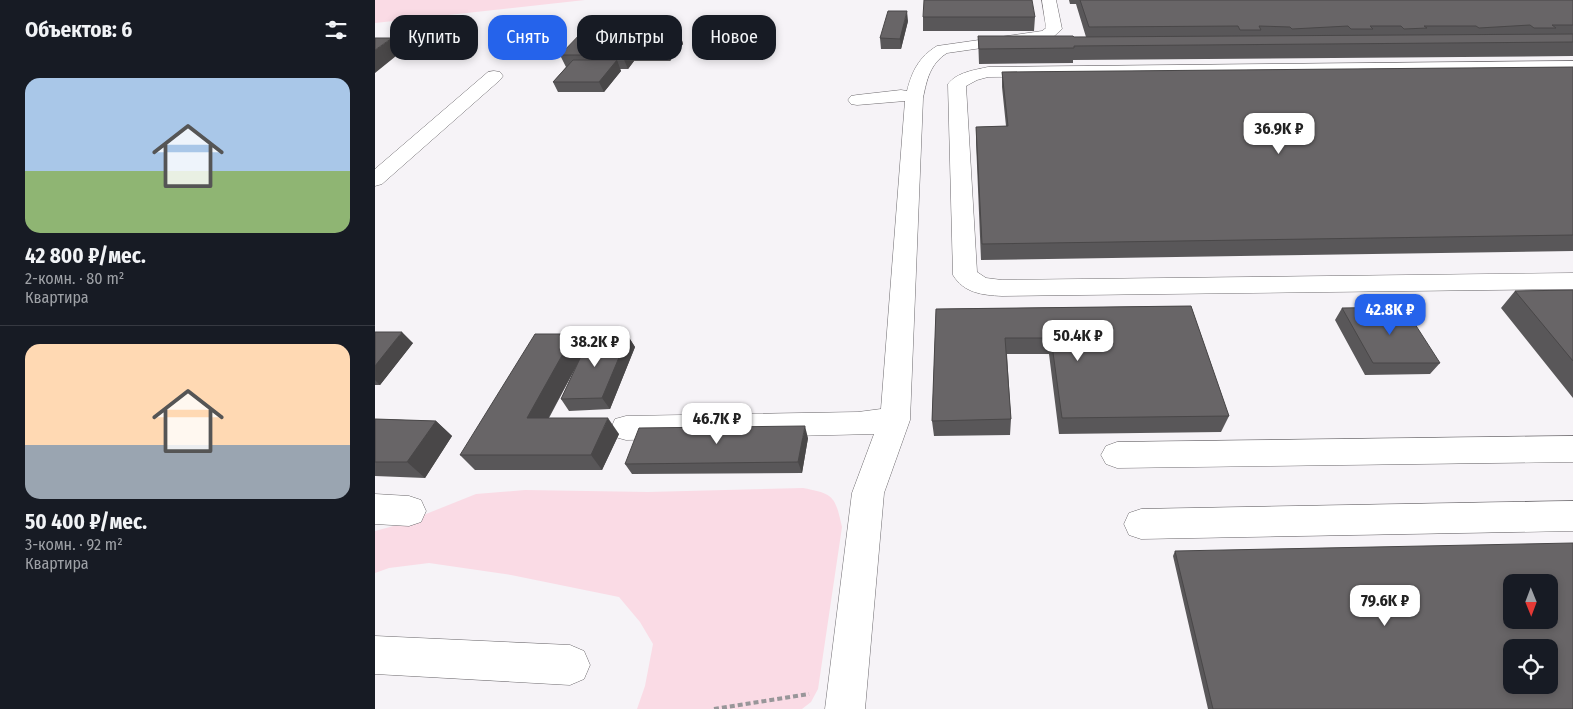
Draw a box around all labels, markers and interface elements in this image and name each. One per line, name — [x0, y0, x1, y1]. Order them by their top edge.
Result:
chip: Купить — [390, 15, 478, 60]
chip: Снять — [488, 15, 567, 60]
chip: Фильтры — [577, 15, 682, 60]
chip: Новое — [692, 15, 776, 60]
icon: filters — [322, 16, 350, 44]
text: Объектов: 6 — [25, 17, 132, 43]
icon: home — [143, 111, 233, 201]
pin: 36.9K ₽ — [1233, 112, 1325, 155]
text: 36.9K ₽ — [1255, 119, 1303, 138]
text: 42 800 ₽/мес. — [25, 243, 146, 269]
text: 2-комн. · 80 m² — [25, 269, 124, 288]
text: Квартира — [25, 288, 89, 307]
pin: 42.8K ₽ — [1344, 294, 1436, 336]
text: 42.8K ₽ — [1366, 300, 1414, 319]
pin: 50.4K ₽ — [1032, 320, 1124, 362]
pin: 38.2K ₽ — [549, 326, 641, 368]
text: 50.4K ₽ — [1053, 326, 1103, 345]
text: 38.2K ₽ — [571, 332, 619, 351]
icon: home — [143, 376, 233, 466]
pin: 46.7K ₽ — [671, 402, 763, 445]
text: 46.7K ₽ — [693, 409, 741, 428]
text: 50 400 ₽/мес. — [25, 509, 147, 535]
text: 3-комн. · 92 m² — [25, 535, 123, 554]
text: Квартира — [25, 554, 89, 573]
north arrow — [1503, 574, 1557, 629]
map controls — [1503, 574, 1558, 694]
pin: 79.6K ₽ — [1339, 584, 1431, 627]
text: 79.6K ₽ — [1361, 591, 1409, 610]
button: locate — [1503, 639, 1558, 694]

